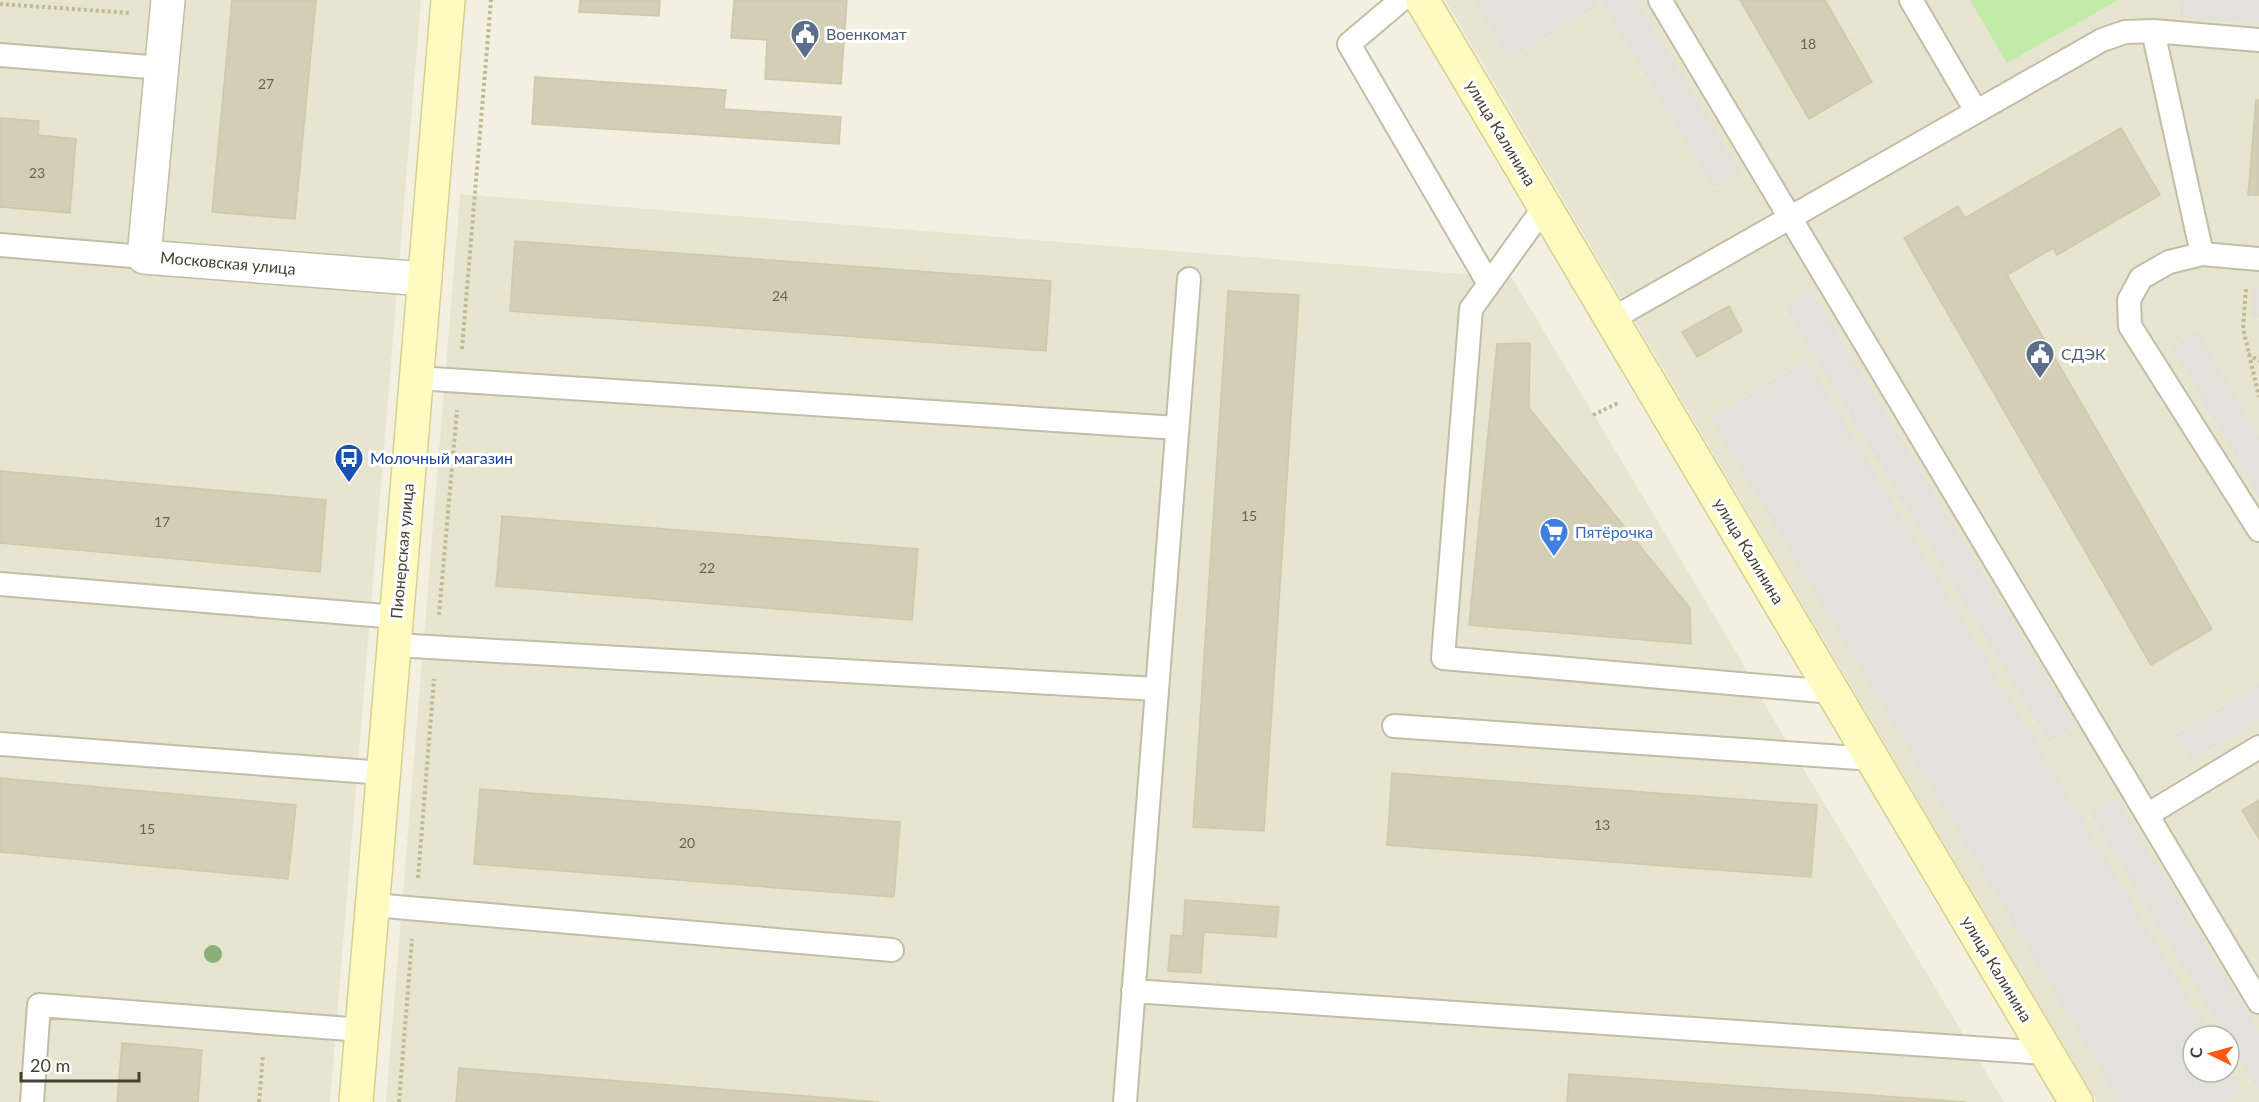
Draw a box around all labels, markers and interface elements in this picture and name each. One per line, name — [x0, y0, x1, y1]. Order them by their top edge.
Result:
public building icon: Военкомат — [789, 18, 821, 60]
place label: Военкомат — [826, 24, 907, 43]
house number: 18 — [1800, 35, 1816, 52]
house number: 27 — [258, 75, 274, 92]
street label: улица Калинина — [1462, 76, 1541, 189]
house number: 23 — [29, 164, 45, 181]
street label: Московская улица — [160, 247, 297, 278]
house number: 24 — [772, 287, 788, 304]
public building icon: СДЭК — [2024, 338, 2056, 380]
place label: СДЭК — [2061, 344, 2106, 363]
bus stop icon: Молочный магазин — [333, 442, 365, 484]
place label: Молочный магазин — [370, 448, 513, 467]
street label: Пионерская улица — [386, 482, 417, 619]
street label: улица Калинина — [1710, 494, 1789, 607]
house number: 15 — [1241, 507, 1257, 524]
house number: 17 — [154, 513, 170, 530]
supermarket icon: Пятёрочка — [1538, 516, 1570, 558]
place label: Пятёрочка — [1575, 522, 1653, 541]
house number: 22 — [699, 559, 715, 576]
house number: 13 — [1594, 816, 1610, 833]
house number: 15 — [139, 820, 155, 837]
house number: 20 — [679, 834, 695, 851]
street label: улица Калинина — [1958, 912, 2037, 1025]
north arrow — [2181, 1024, 2241, 1084]
scale bar — [21, 1045, 140, 1083]
text: С — [2186, 1046, 2206, 1059]
text: 20 m — [30, 1054, 70, 1076]

